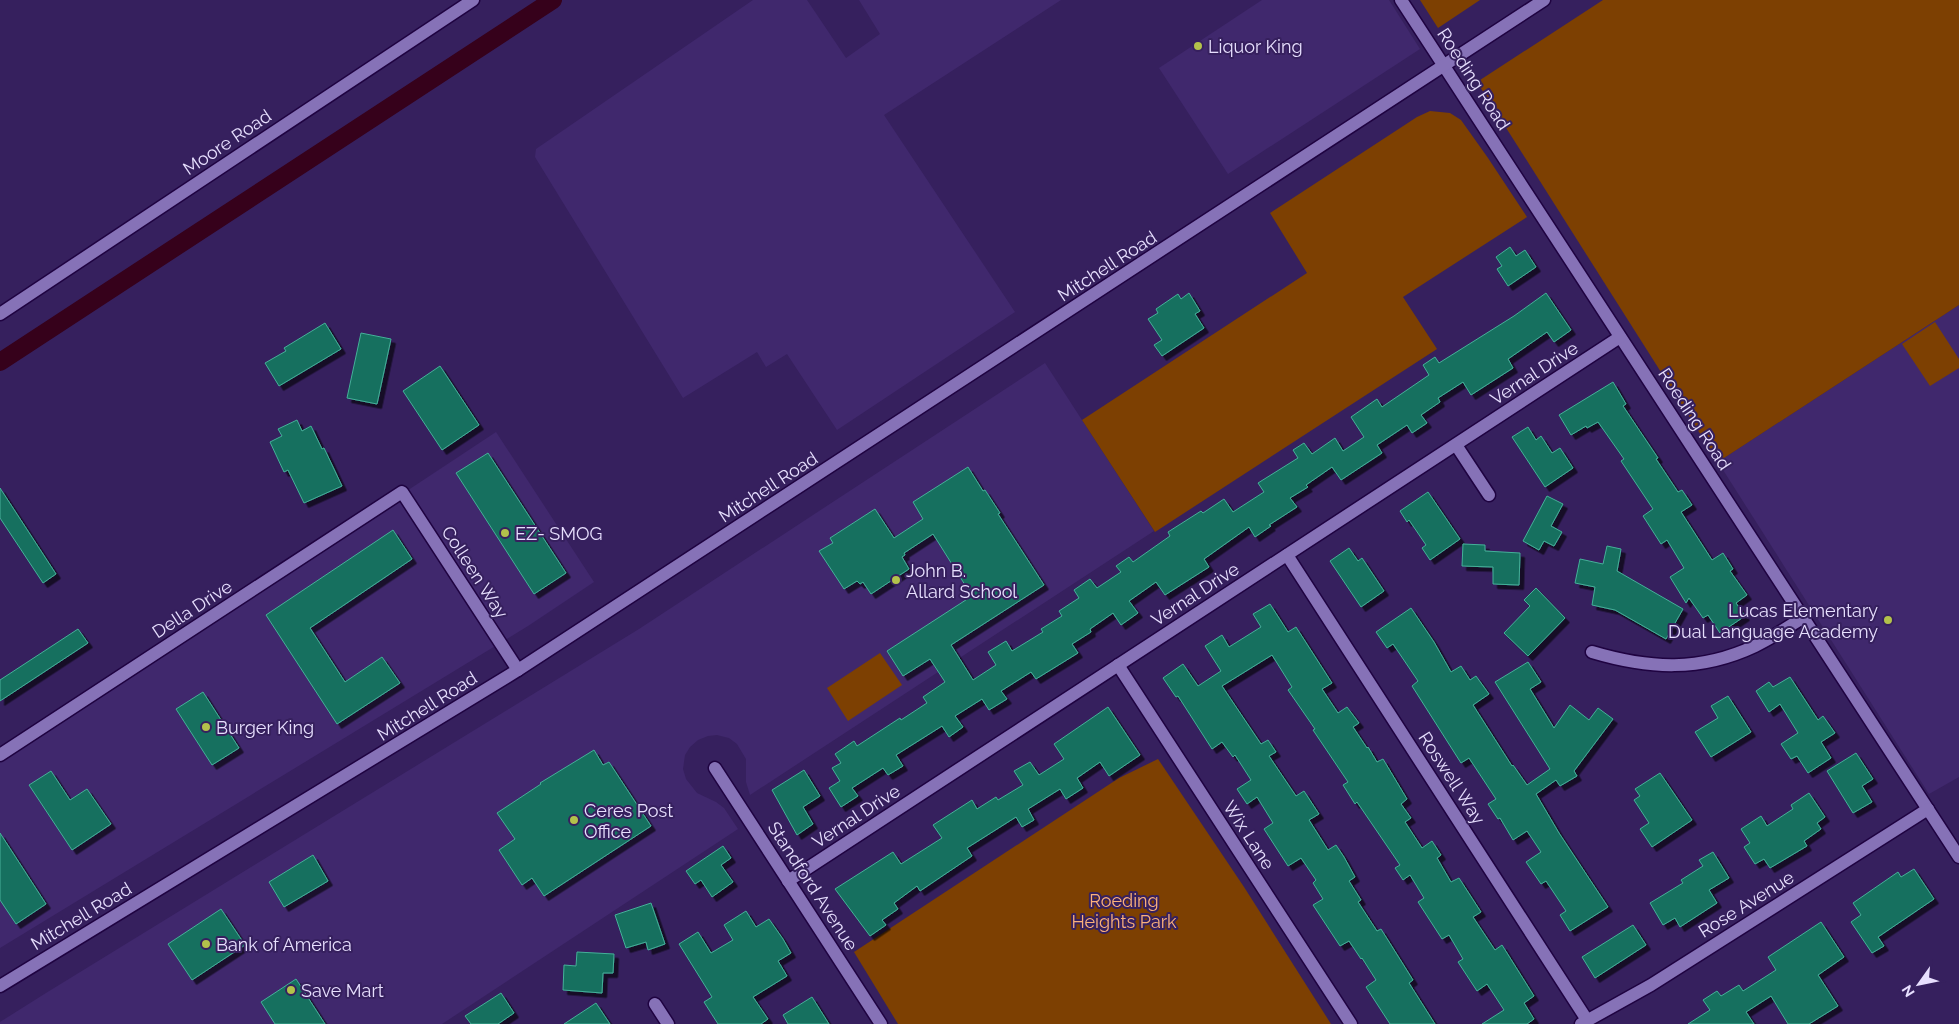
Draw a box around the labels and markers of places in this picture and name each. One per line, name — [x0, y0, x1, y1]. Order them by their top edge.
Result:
place label: Liquor King — [1208, 36, 1303, 57]
marker: Liquor King — [1192, 40, 1204, 52]
place label: EZ- SMOG — [515, 523, 603, 544]
marker: EZ- SMOG — [499, 527, 511, 539]
place label: John B. Allard School — [906, 560, 1017, 602]
marker: John B. Allard School — [890, 574, 902, 586]
place label: Lucas Elementary Dual Language Academy — [1668, 600, 1878, 642]
marker: Lucas Elementary Dual Language Academy — [1882, 614, 1894, 626]
place label: Burger King — [216, 717, 314, 738]
marker: Burger King — [200, 721, 212, 733]
place label: Ceres Post Office — [584, 800, 673, 842]
marker: Ceres Post Office — [568, 814, 580, 826]
place label: Bank of America — [216, 934, 352, 955]
marker: Bank of America — [200, 938, 212, 950]
place label: Save Mart — [301, 980, 384, 1001]
marker: Save Mart — [285, 984, 297, 996]

